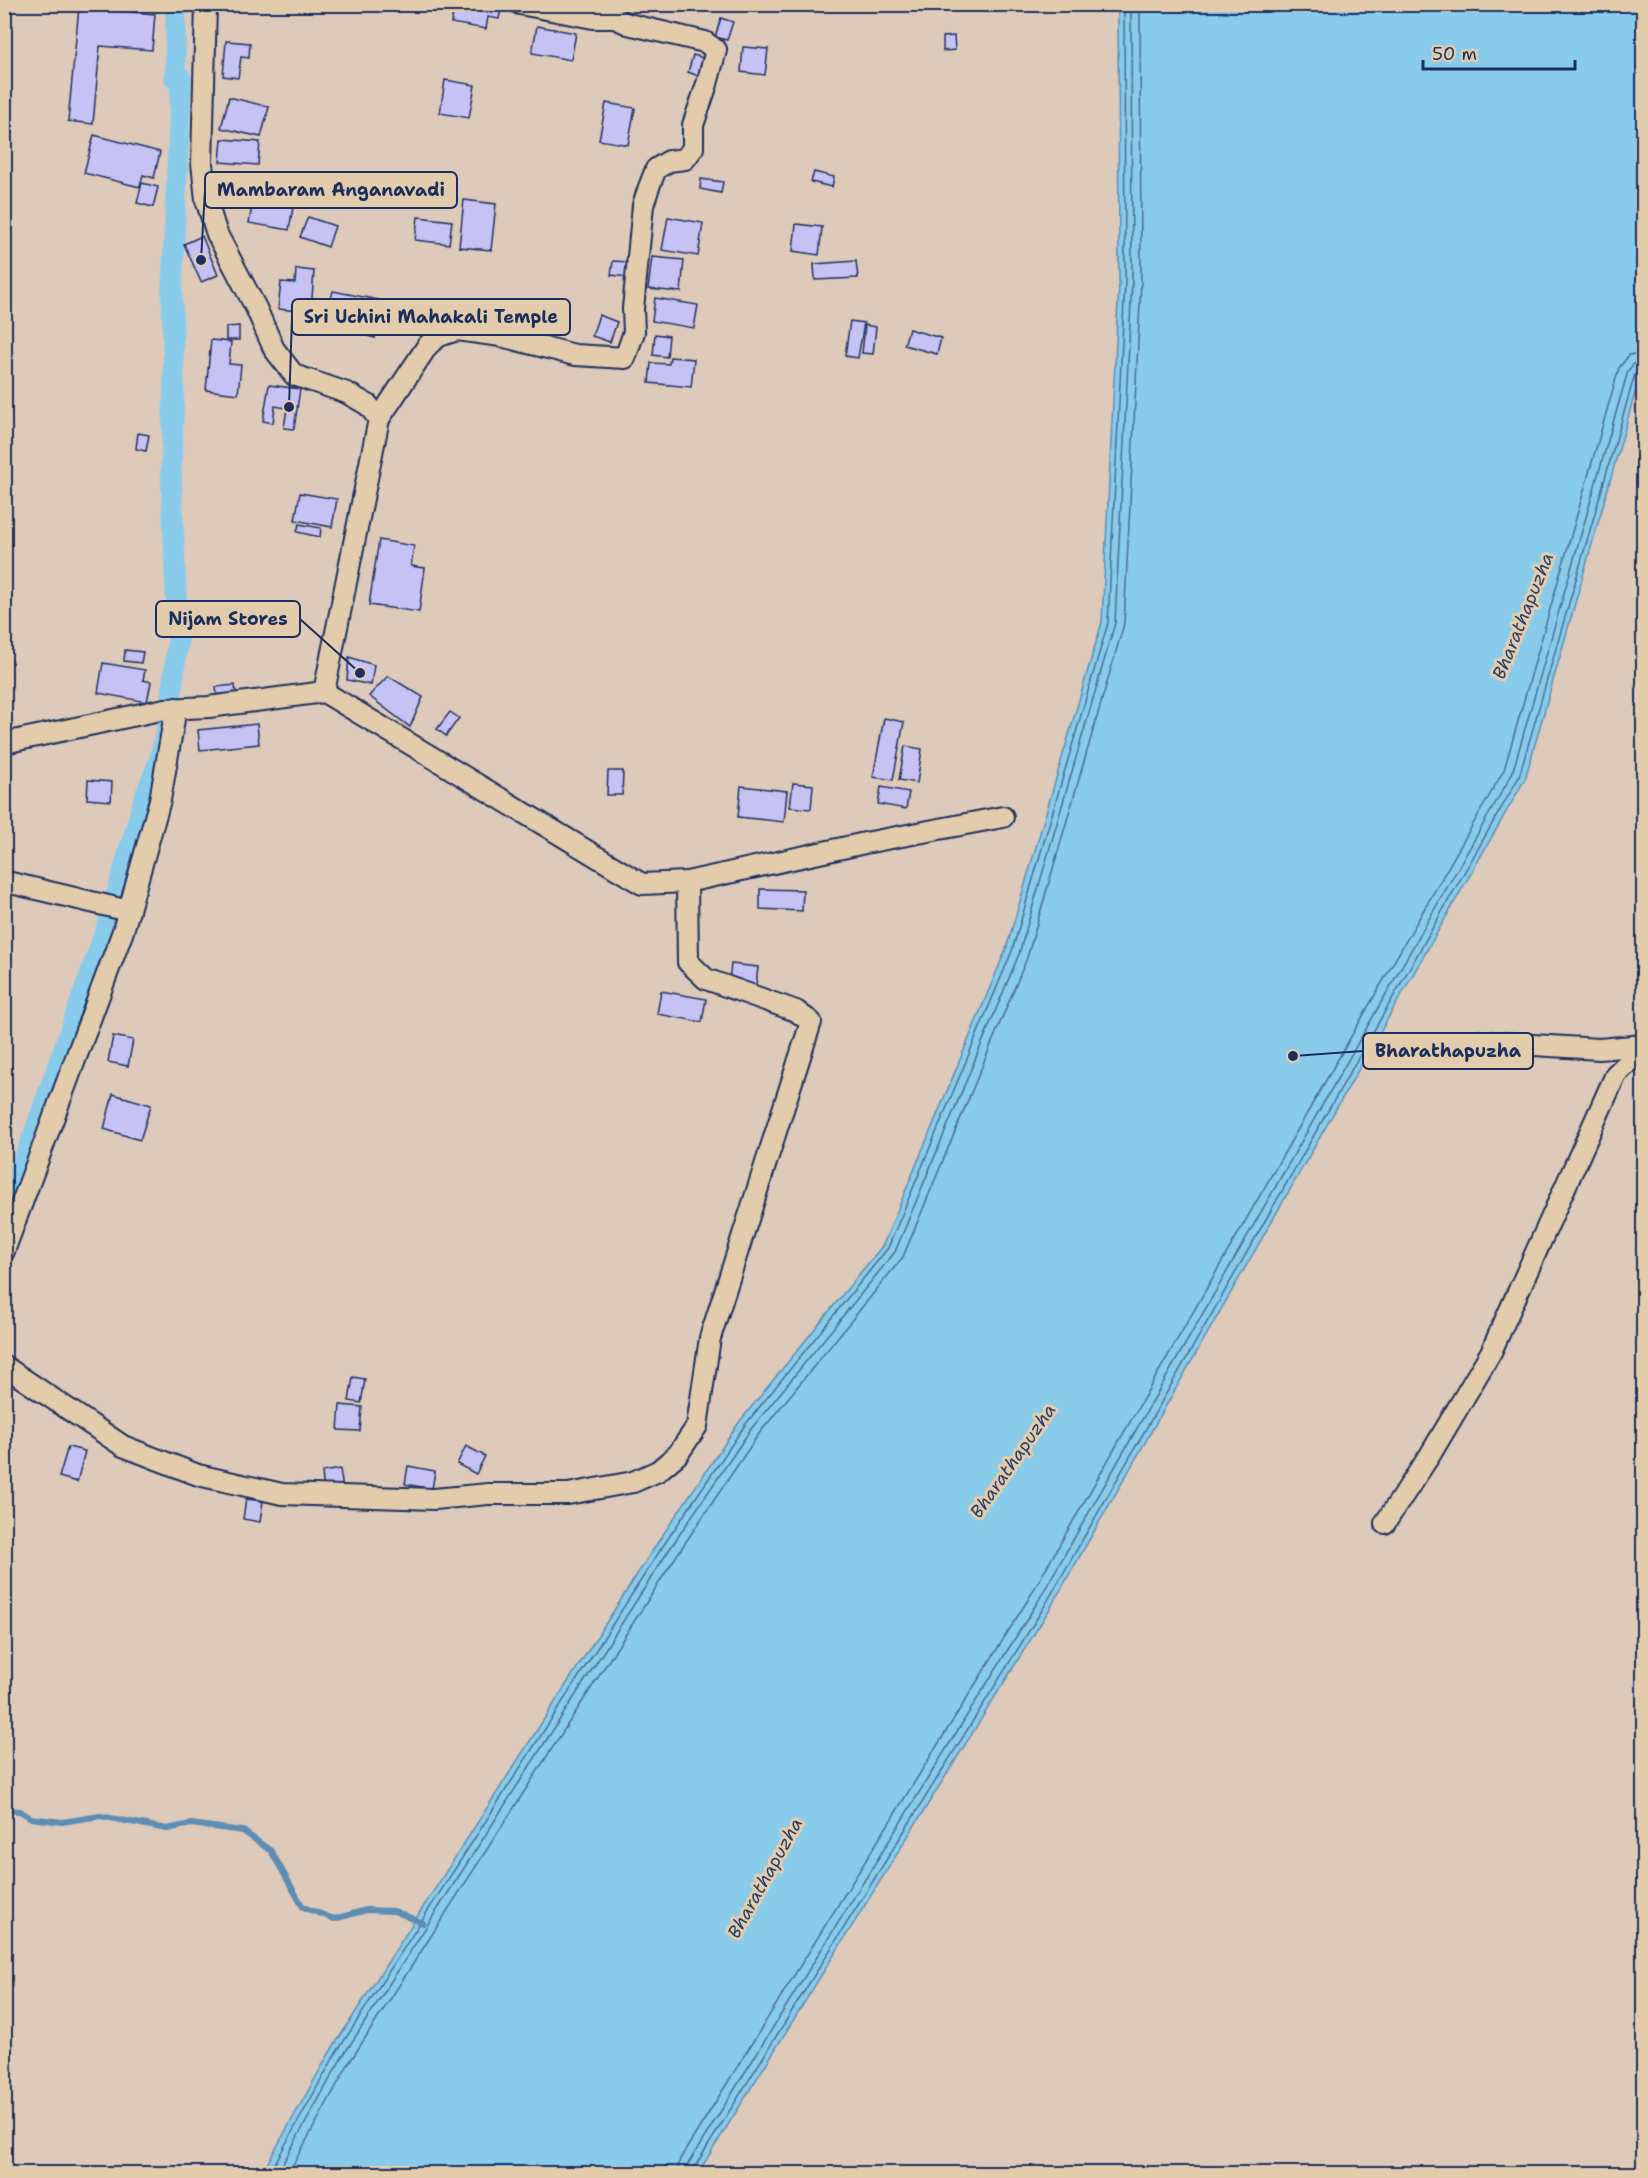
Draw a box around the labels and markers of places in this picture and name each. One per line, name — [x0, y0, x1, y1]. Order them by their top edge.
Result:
callout: Mambaram Anganavadi — [205, 172, 457, 208]
callout: Sri Uchini Mahakali Temple — [292, 299, 570, 335]
callout: Nijam Stores — [156, 601, 300, 637]
callout: Bharathapuzha — [1363, 1033, 1533, 1069]

